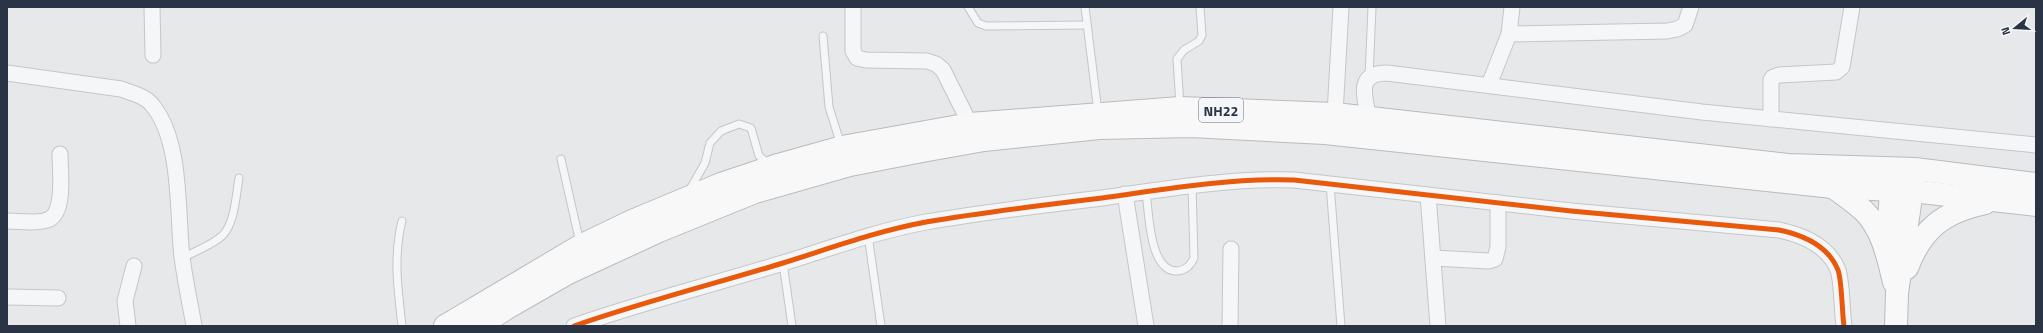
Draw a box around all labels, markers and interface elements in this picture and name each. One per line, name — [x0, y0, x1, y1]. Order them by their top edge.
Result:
north arrow — [1995, 8, 2035, 48]
text: N — [1997, 25, 2014, 37]
road number: NH22 — [1199, 98, 1243, 122]

